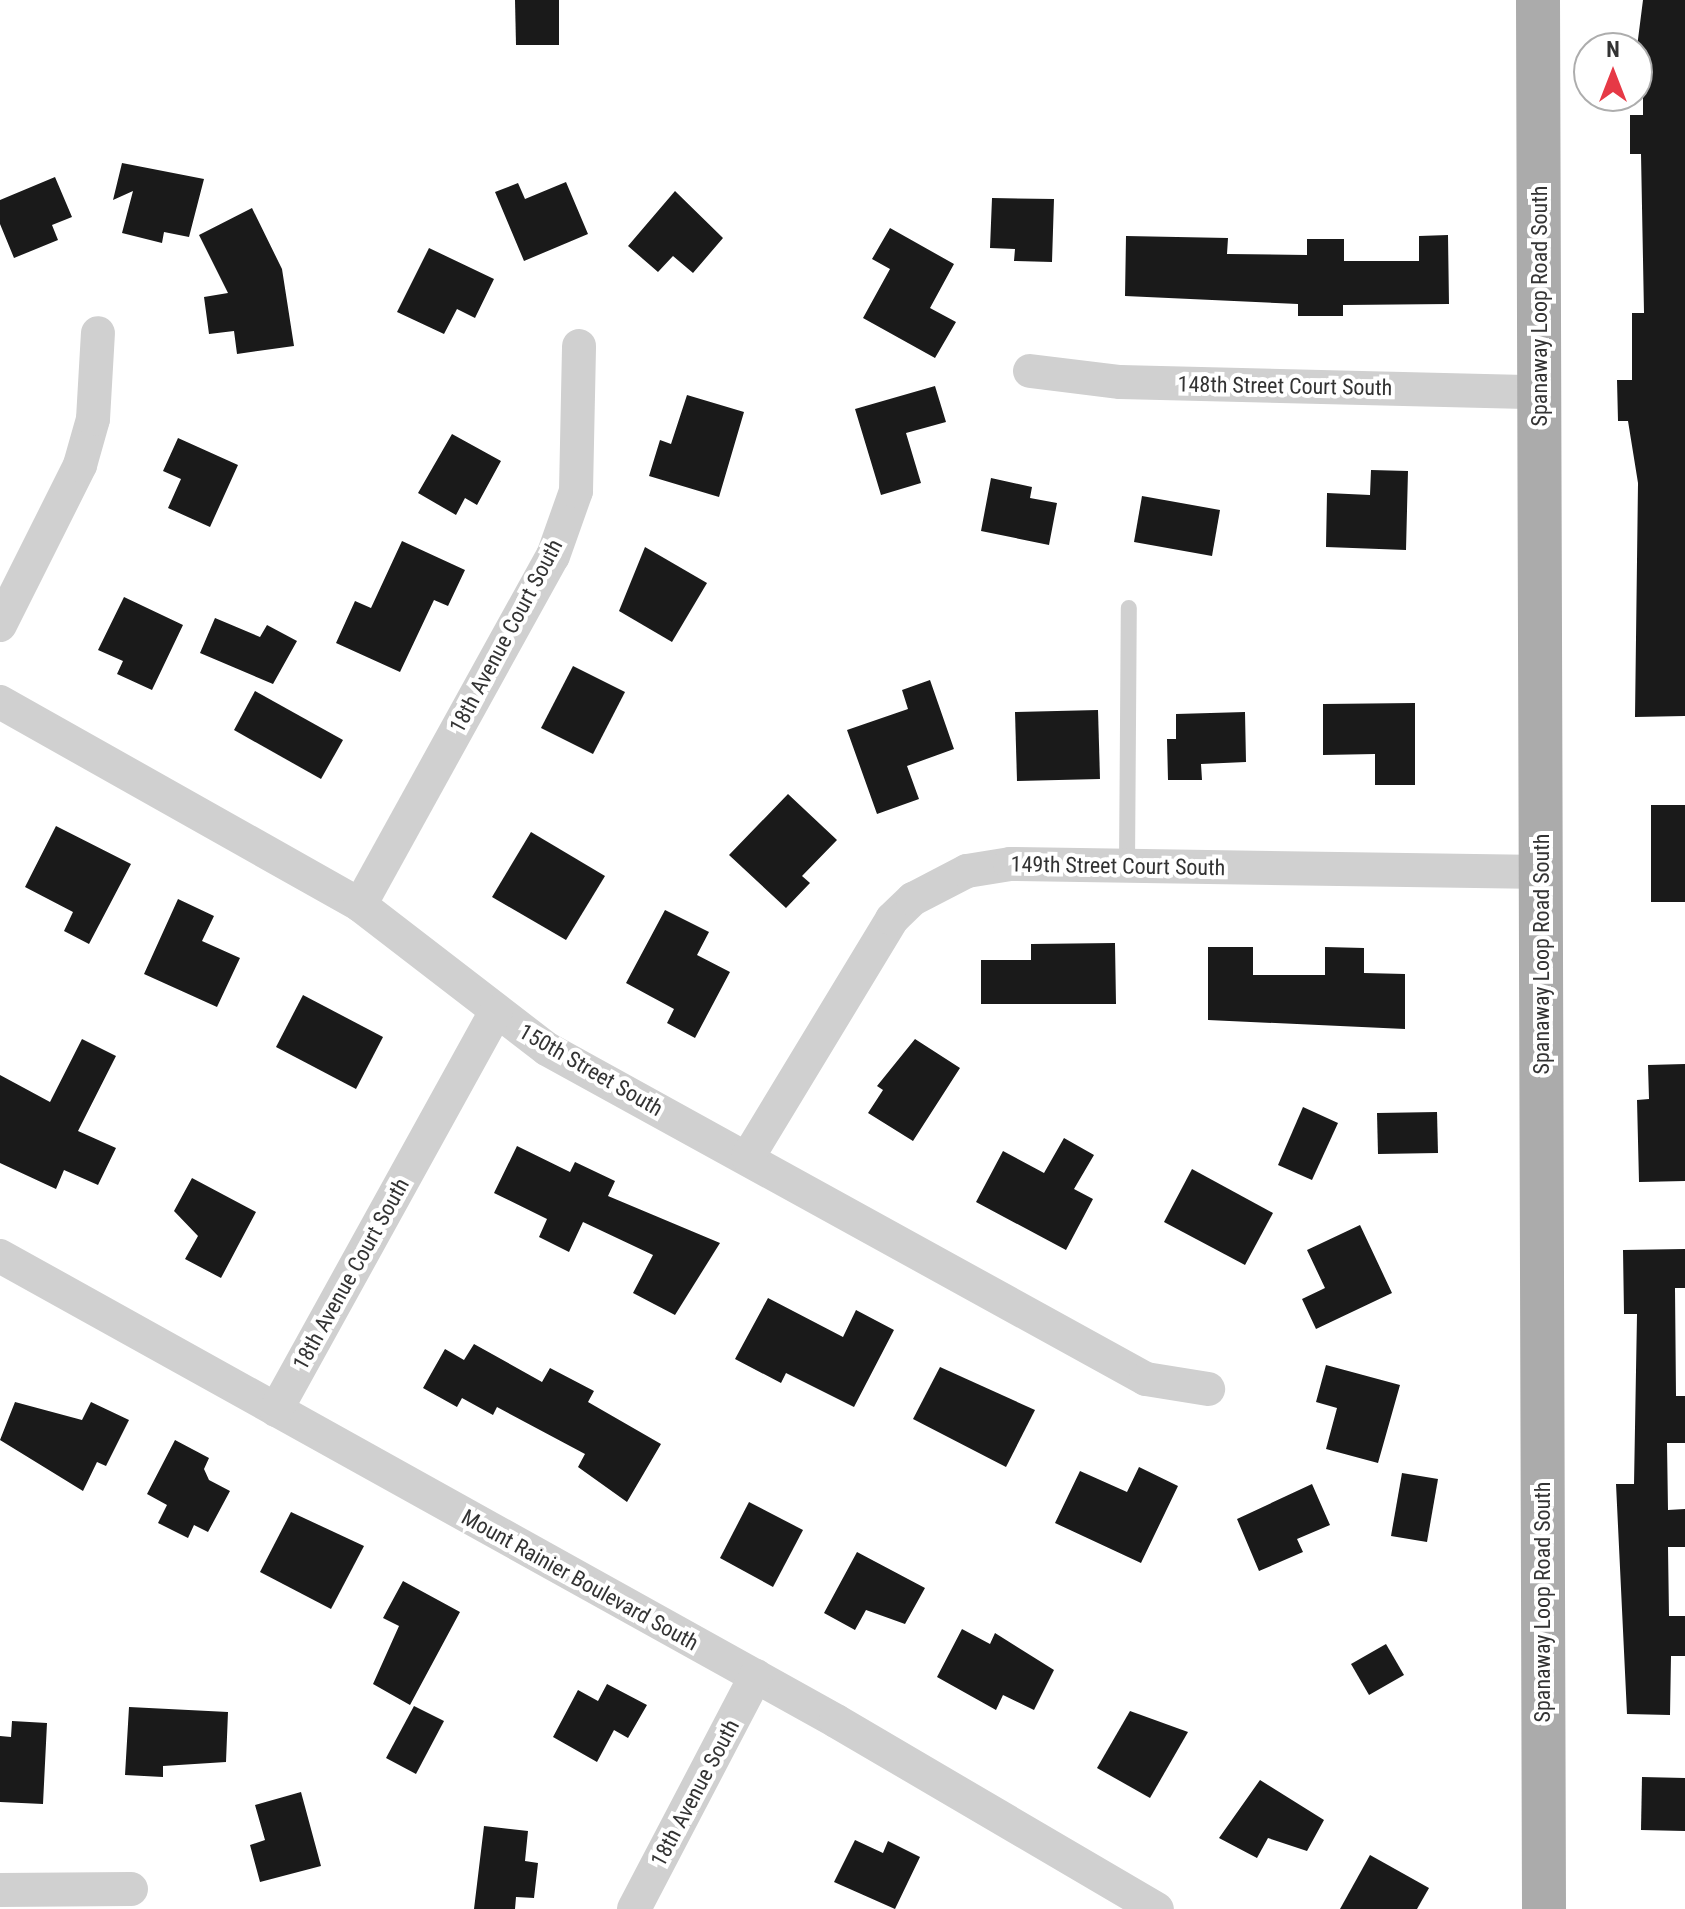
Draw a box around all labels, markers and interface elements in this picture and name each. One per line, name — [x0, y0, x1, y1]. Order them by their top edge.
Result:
north arrow — [1573, 32, 1653, 112]
text: N — [1606, 37, 1620, 62]
street label: Spanaway Loop Road South — [1527, 186, 1553, 426]
street label: 148th Street Court South — [1178, 371, 1392, 401]
street label: 18th Avenue Court South — [444, 535, 568, 737]
street label: Spanaway Loop Road South — [1529, 834, 1555, 1074]
street label: 149th Street Court South — [1011, 851, 1225, 881]
street label: 150th Street South — [514, 1018, 668, 1122]
street label: 18th Avenue Court South — [287, 1173, 415, 1375]
street label: Spanaway Loop Road South — [1530, 1482, 1556, 1722]
street label: Mount Rainier Boulevard South — [457, 1504, 703, 1656]
street label: 18th Avenue South — [645, 1715, 745, 1871]

